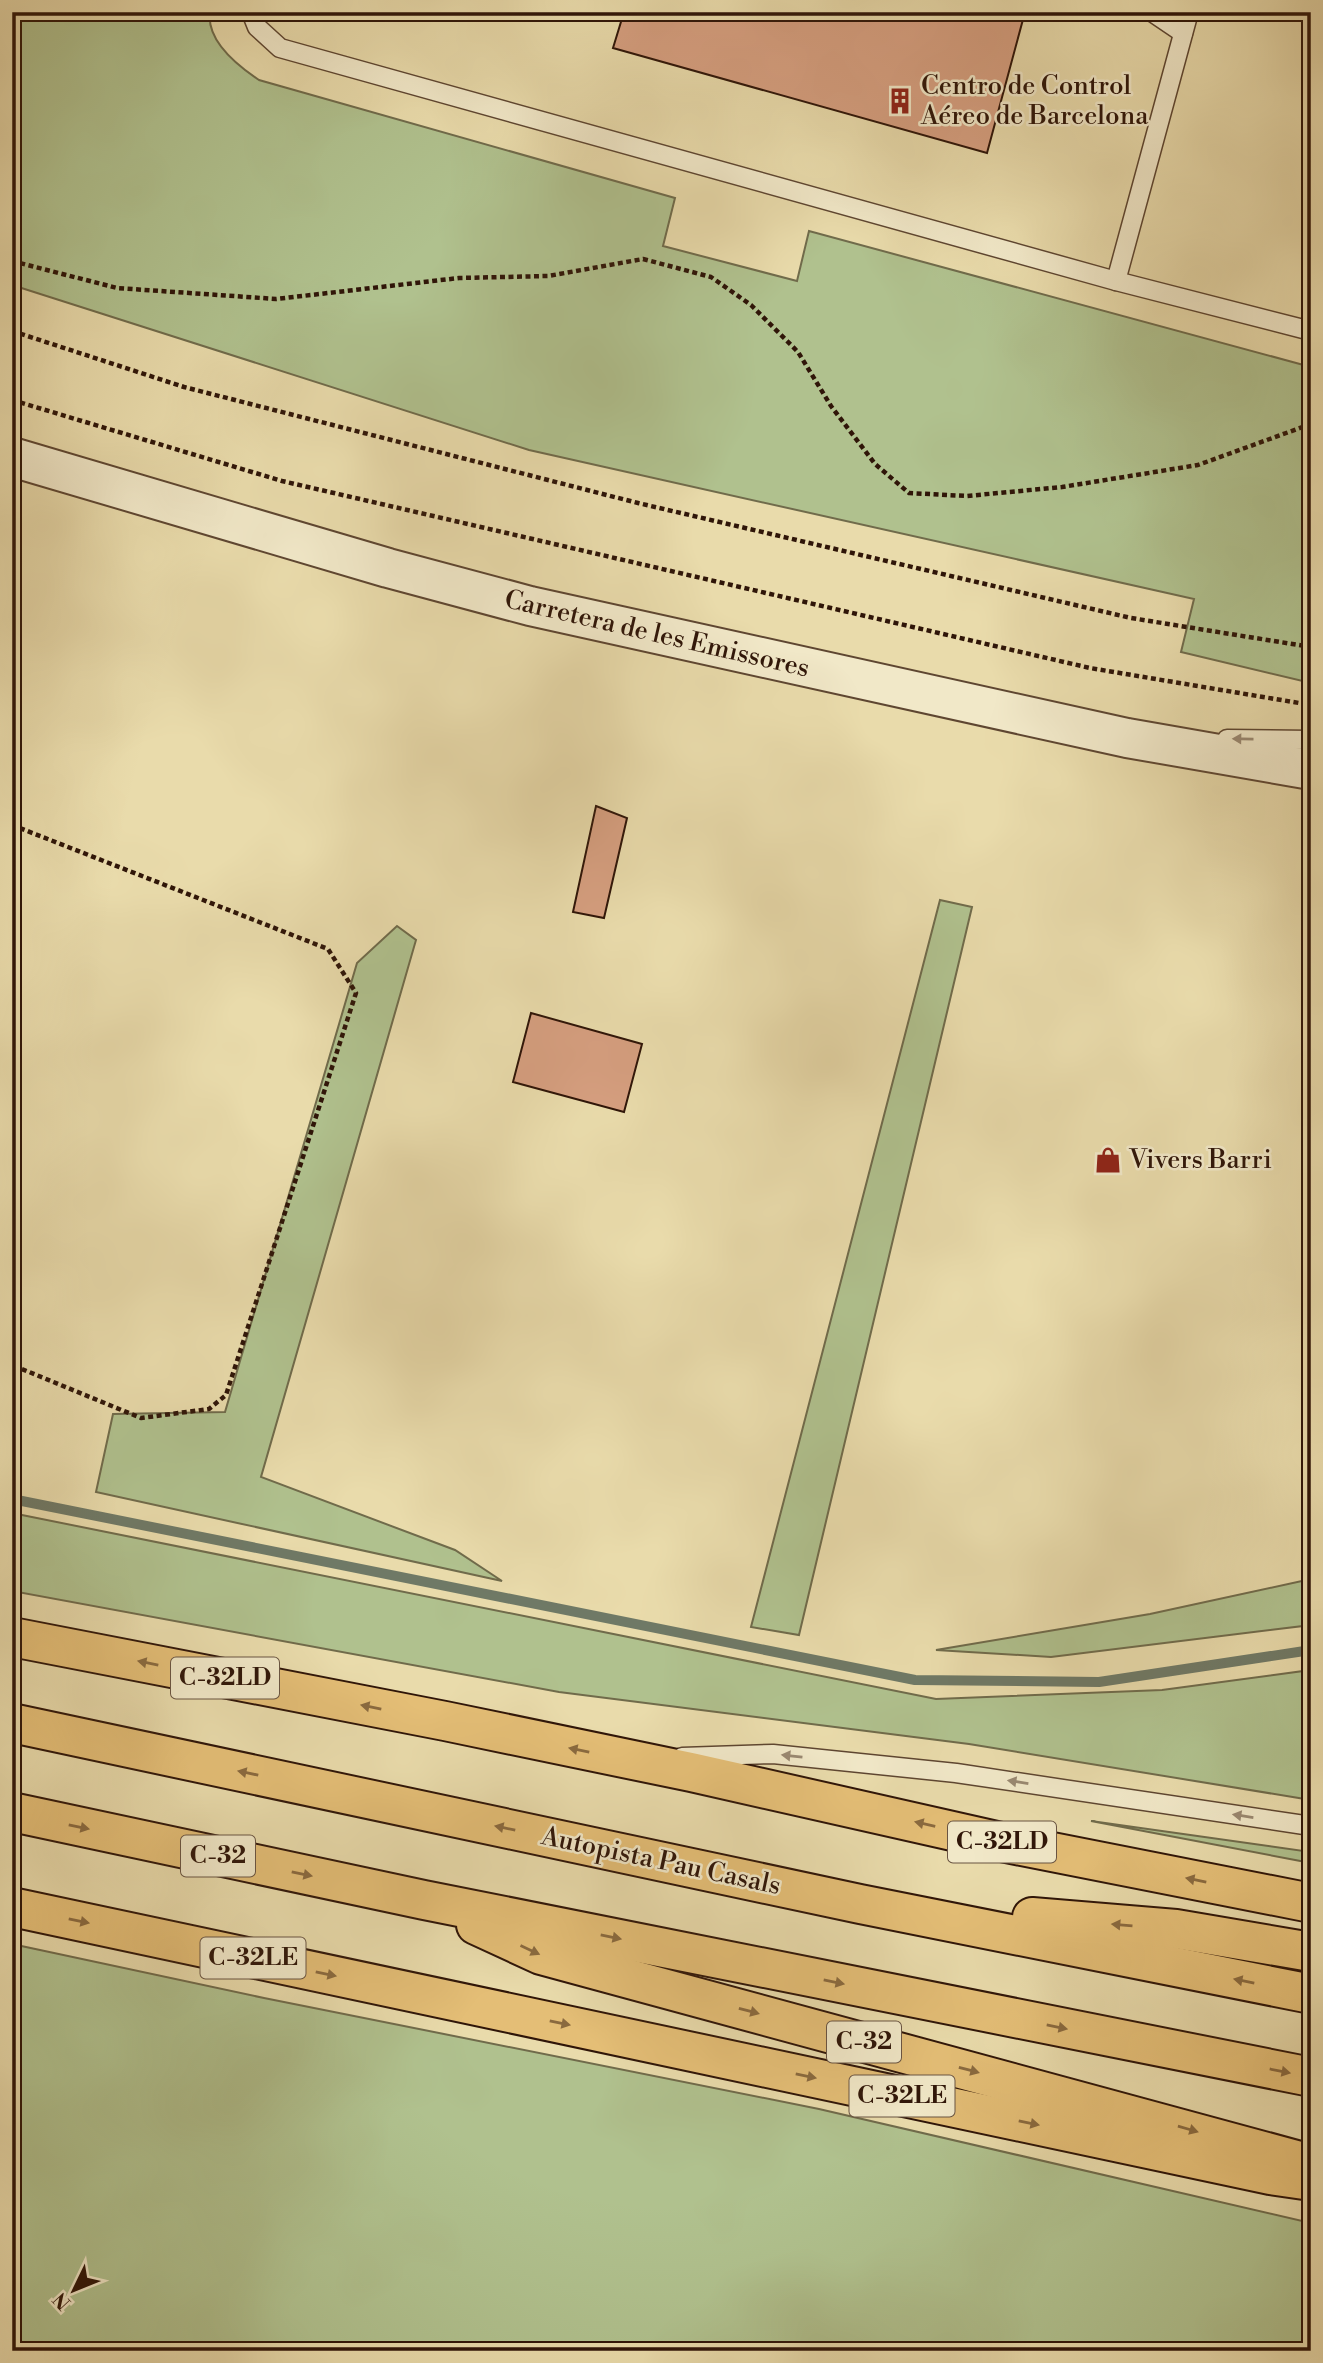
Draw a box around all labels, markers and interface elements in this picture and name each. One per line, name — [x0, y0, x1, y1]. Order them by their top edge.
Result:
place label: Centro de Control Aéreo de Barcelona — [920, 70, 1149, 132]
building icon: Centro de Control Aéreo de Barcelona — [885, 86, 915, 116]
street label: Carretera de les Emissores — [502, 583, 812, 685]
one-way arrow — [1231, 734, 1253, 745]
place label: Vivers Barri — [1128, 1144, 1272, 1176]
shop icon: Vivers Barri — [1093, 1145, 1123, 1175]
one-way arrow — [137, 1658, 159, 1669]
road number: C-32LD — [171, 1658, 279, 1698]
one-way arrow — [360, 1701, 382, 1712]
one-way arrow — [568, 1744, 590, 1755]
one-way arrow — [781, 1750, 803, 1761]
one-way arrow — [237, 1768, 259, 1779]
one-way arrow — [1007, 1776, 1029, 1787]
one-way arrow — [1232, 1810, 1254, 1821]
one-way arrow — [914, 1819, 936, 1830]
street label: Autopista Pau Casals — [538, 1820, 784, 1902]
one-way arrow — [68, 1821, 90, 1832]
road number: C-32LD — [948, 1822, 1056, 1863]
one-way arrow — [494, 1823, 516, 1834]
road number: C-32 — [181, 1836, 255, 1877]
one-way arrow — [291, 1869, 313, 1880]
one-way arrow — [1185, 1874, 1207, 1885]
one-way arrow — [68, 1916, 90, 1927]
one-way arrow — [1111, 1919, 1133, 1930]
one-way arrow — [600, 1932, 622, 1943]
road number: C-32LE — [201, 1938, 306, 1979]
one-way arrow — [520, 1944, 540, 1956]
one-way arrow — [315, 1968, 337, 1979]
one-way arrow — [1233, 1975, 1255, 1986]
one-way arrow — [823, 1977, 845, 1988]
one-way arrow — [738, 2006, 760, 2017]
one-way arrow — [549, 2018, 571, 2029]
one-way arrow — [1046, 2021, 1068, 2032]
road number: C-32 — [827, 2022, 901, 2062]
one-way arrow — [959, 2065, 980, 2075]
one-way arrow — [1269, 2066, 1291, 2077]
one-way arrow — [795, 2070, 817, 2081]
road number: C-32LE — [850, 2076, 954, 2116]
one-way arrow — [1018, 2118, 1040, 2129]
one-way arrow — [1178, 2125, 1199, 2135]
north arrow — [38, 2254, 108, 2324]
text: N — [48, 2287, 76, 2315]

